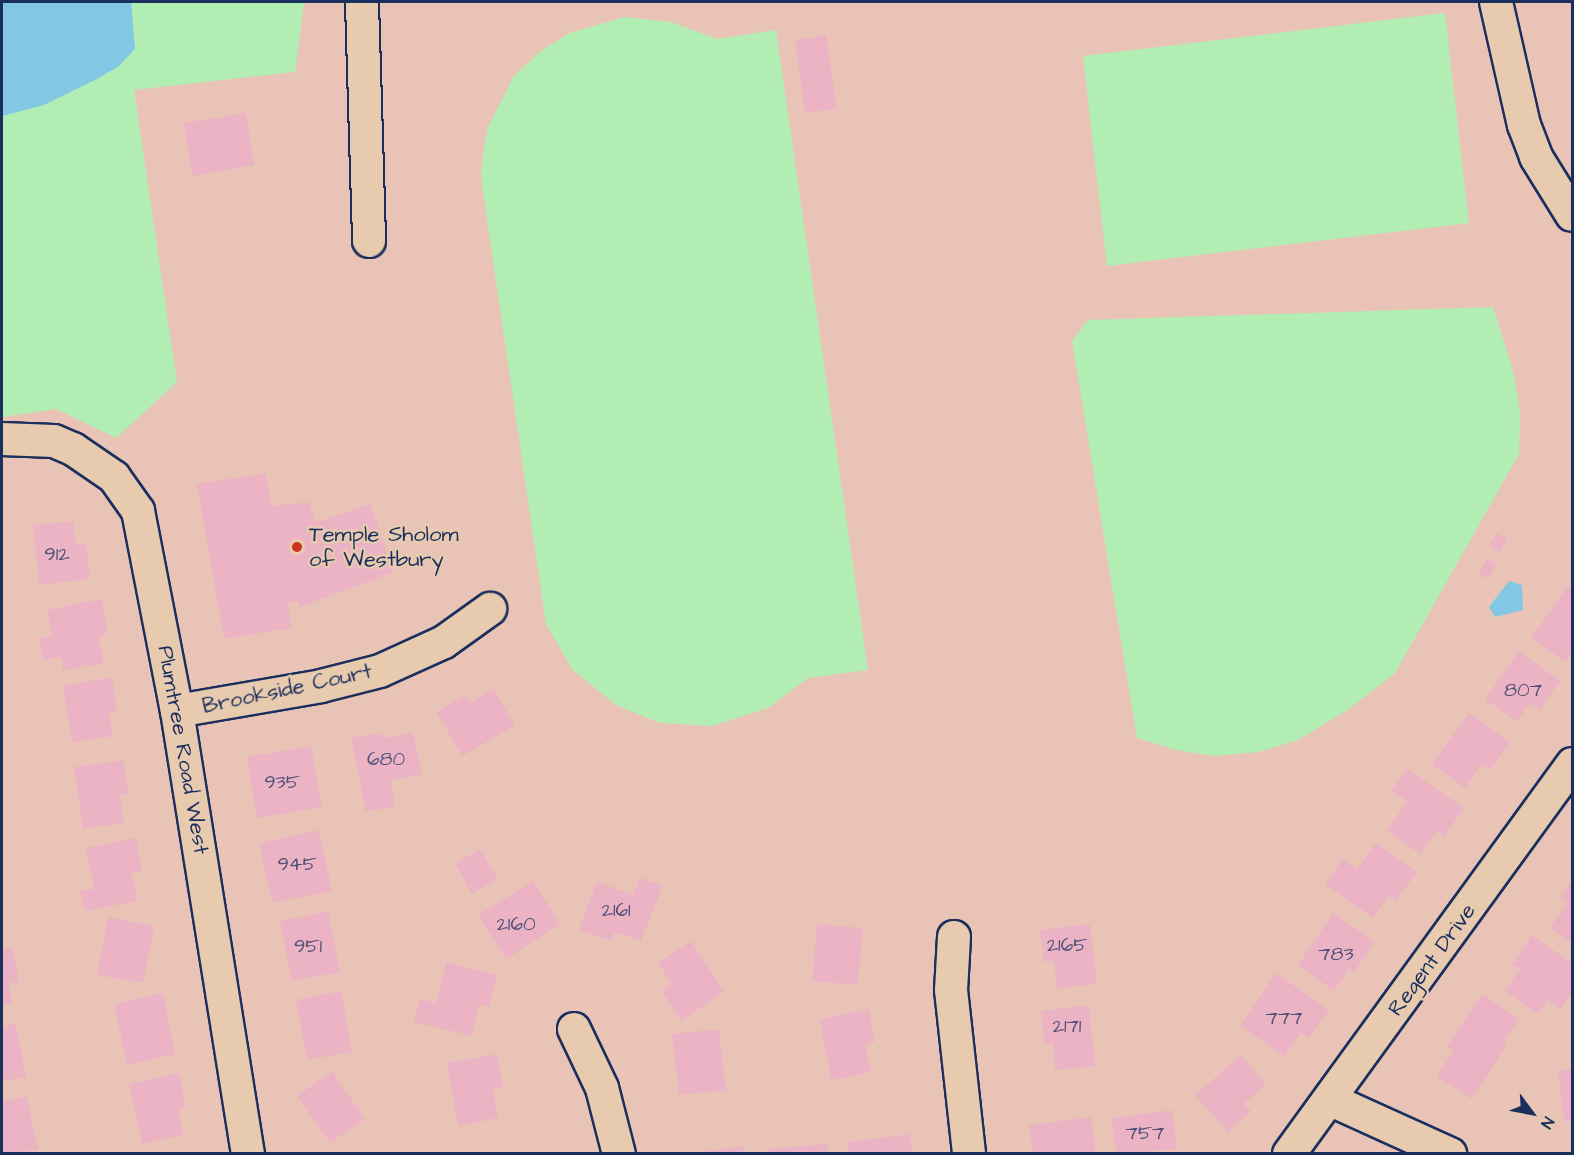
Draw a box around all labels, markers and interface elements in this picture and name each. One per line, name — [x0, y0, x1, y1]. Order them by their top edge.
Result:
place label: Temple Sholom of Westbury — [309, 521, 459, 572]
marker: Temple Sholom of Westbury — [290, 540, 304, 554]
house number: 912 — [44, 542, 70, 566]
street label: Plumtree Road West — [152, 644, 214, 856]
street label: Brookside Court — [200, 658, 374, 720]
house number: 807 — [1504, 678, 1542, 702]
house number: 680 — [367, 747, 405, 771]
house number: 935 — [264, 770, 300, 794]
house number: 945 — [277, 852, 317, 876]
house number: 2161 — [601, 898, 631, 922]
street label: Regent Drive — [1382, 899, 1482, 1021]
house number: 2160 — [496, 912, 536, 936]
house number: 2165 — [1047, 933, 1087, 957]
house number: 951 — [294, 934, 322, 958]
house number: 783 — [1318, 942, 1354, 966]
house number: 777 — [1266, 1006, 1302, 1030]
house number: 2171 — [1053, 1014, 1081, 1038]
north arrow — [1502, 1083, 1562, 1143]
text: N — [1535, 1112, 1559, 1133]
house number: 757 — [1126, 1121, 1164, 1145]

